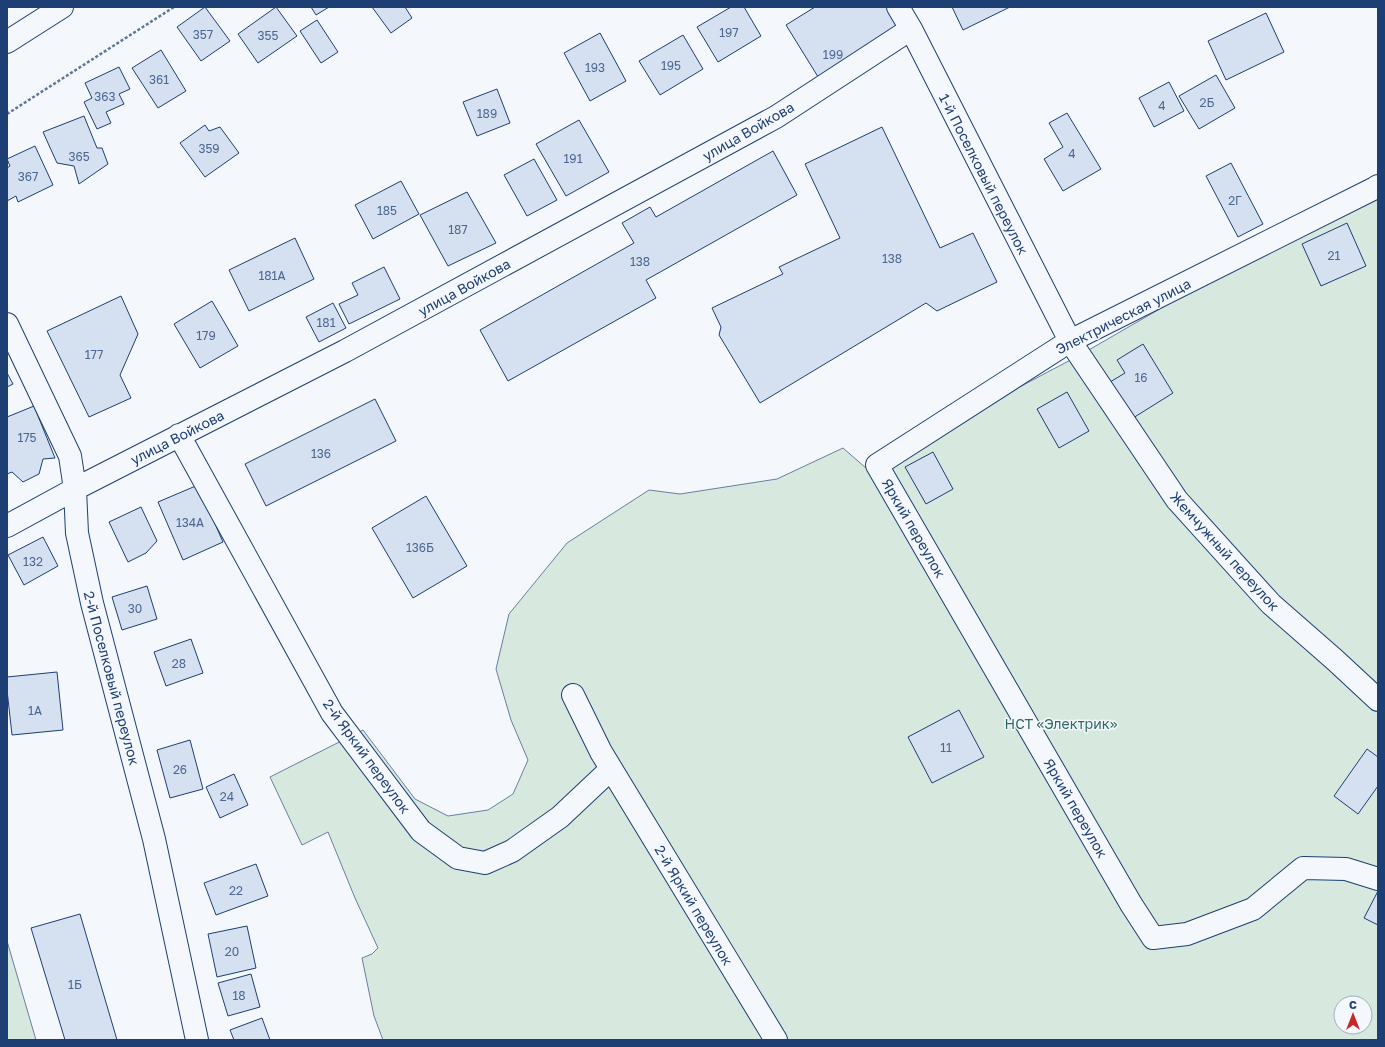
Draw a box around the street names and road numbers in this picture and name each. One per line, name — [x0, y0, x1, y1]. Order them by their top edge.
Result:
street label: 1-й Поселковый переулок — [936, 91, 1032, 257]
street label: улица Войкова — [699, 98, 797, 164]
street label: улица Войкова — [415, 255, 513, 319]
street label: Электрическая улица — [1053, 275, 1193, 357]
street label: улица Войкова — [127, 406, 227, 468]
street label: Яркий переулок — [879, 475, 949, 581]
street label: Жемчужный переулок — [1167, 488, 1283, 614]
street label: 2-й Поселковый переулок — [81, 589, 143, 767]
street label: 2-й Яркий переулок — [320, 695, 414, 817]
street label: Яркий переулок — [1041, 755, 1111, 861]
street label: 2-й Яркий переулок — [651, 842, 737, 968]

